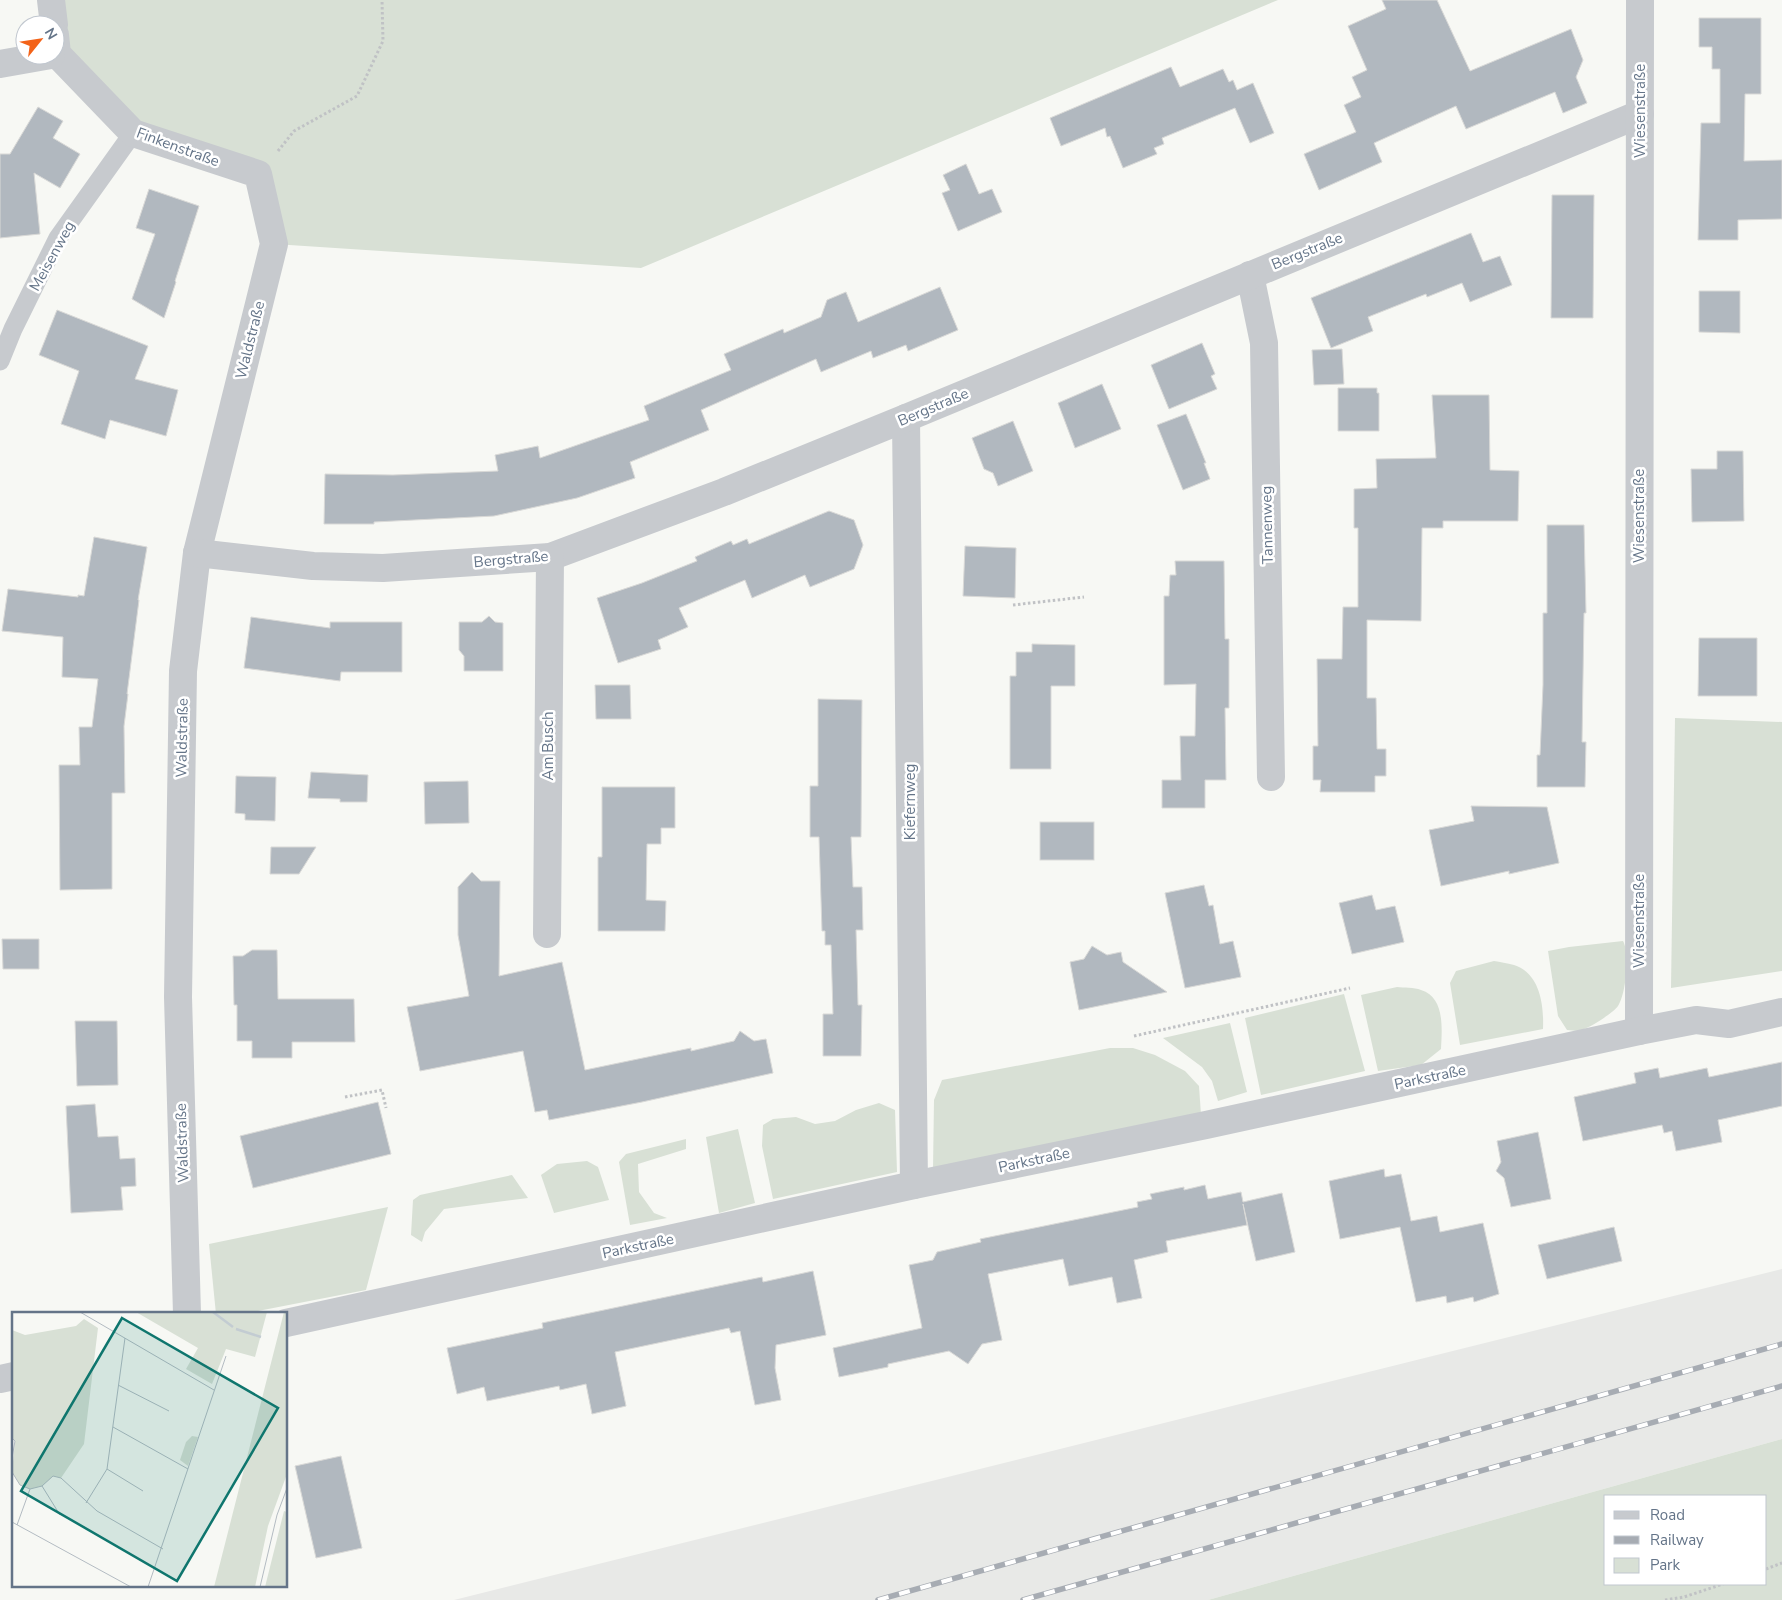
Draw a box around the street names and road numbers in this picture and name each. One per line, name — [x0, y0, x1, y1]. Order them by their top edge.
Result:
street label: Wiesenstraße — [1630, 64, 1650, 158]
street label: Finkenstraße — [134, 123, 222, 171]
street label: Meisenweg — [25, 217, 79, 295]
street label: Bergstraße — [1268, 228, 1346, 274]
street label: Waldstraße — [231, 299, 269, 381]
street label: Bergstraße — [895, 383, 971, 431]
street label: Wiesenstraße — [1629, 469, 1649, 563]
street label: Tannenweg — [1256, 486, 1278, 564]
street label: Bergstraße — [473, 546, 549, 572]
street label: Waldstraße — [171, 698, 193, 778]
street label: Am Busch — [538, 712, 558, 780]
street label: Kiefernweg — [900, 764, 920, 840]
street label: Wiesenstraße — [1629, 874, 1649, 968]
street label: Parkstraße — [1392, 1060, 1468, 1094]
street label: Waldstraße — [171, 1103, 193, 1183]
street label: Parkstraße — [996, 1143, 1072, 1177]
street label: Parkstraße — [600, 1229, 676, 1263]

